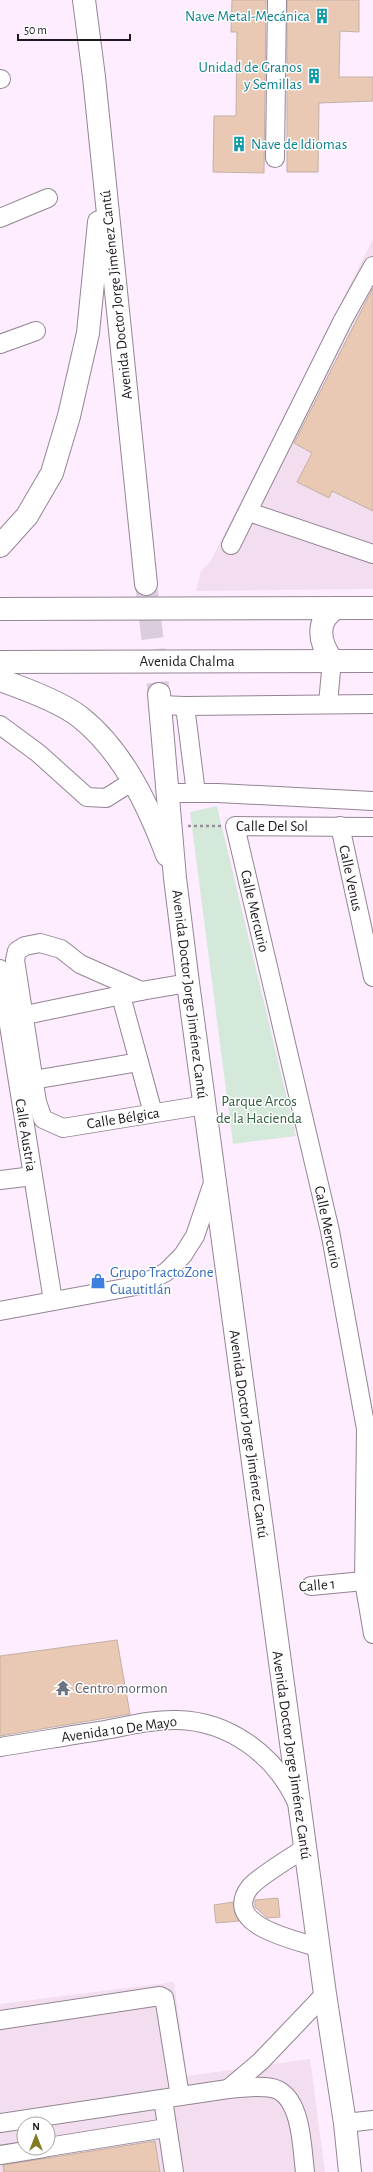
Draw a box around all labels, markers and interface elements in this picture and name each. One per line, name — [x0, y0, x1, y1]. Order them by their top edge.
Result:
building icon: Nave Metal-Mecánica — [313, 7, 331, 25]
place label: Nave Metal-Mecánica — [185, 9, 310, 24]
scale bar — [18, 16, 130, 42]
text: 50 m — [24, 24, 47, 36]
place label: Unidad de Granos y Semillas — [199, 60, 302, 92]
building icon: Unidad de Granos y Semillas — [305, 67, 323, 85]
building icon: Nave de Idiomas — [230, 135, 248, 153]
place label: Nave de Idiomas — [251, 137, 347, 152]
street label: Avenida Doctor Jorge Jiménez Cantú — [98, 189, 135, 400]
street label: Avenida Chalma — [139, 654, 235, 669]
street label: Calle Del Sol — [236, 819, 308, 834]
street label: Calle Venus — [336, 844, 365, 913]
street label: Calle Mercurio — [238, 869, 271, 954]
street label: Avenida Doctor Jorge Jiménez Cantú — [169, 889, 210, 1100]
park label: Parque Arcos de la Hacienda — [216, 1094, 302, 1126]
street label: Calle Austria — [12, 1098, 39, 1173]
street label: Calle Bélgica — [86, 1105, 161, 1132]
street label: Calle Mercurio — [311, 1184, 344, 1270]
place label: Grupo TractoZone Cuautitlán — [110, 1265, 214, 1297]
shop icon: Grupo TractoZone Cuautitlán — [89, 1272, 107, 1290]
street label: Avenida Doctor Jorge Jiménez Cantú — [226, 1329, 271, 1540]
street label: Calle 1 — [298, 1576, 336, 1595]
street label: Avenida Doctor Jorge Jiménez Cantú — [269, 1650, 314, 1861]
temple icon: Centro mormon — [54, 1679, 72, 1697]
place label: Centro mormon — [75, 1681, 168, 1696]
street label: Avenida 10 De Mayo — [60, 1714, 178, 1745]
north arrow — [16, 2116, 56, 2156]
text: N — [32, 2121, 40, 2132]

